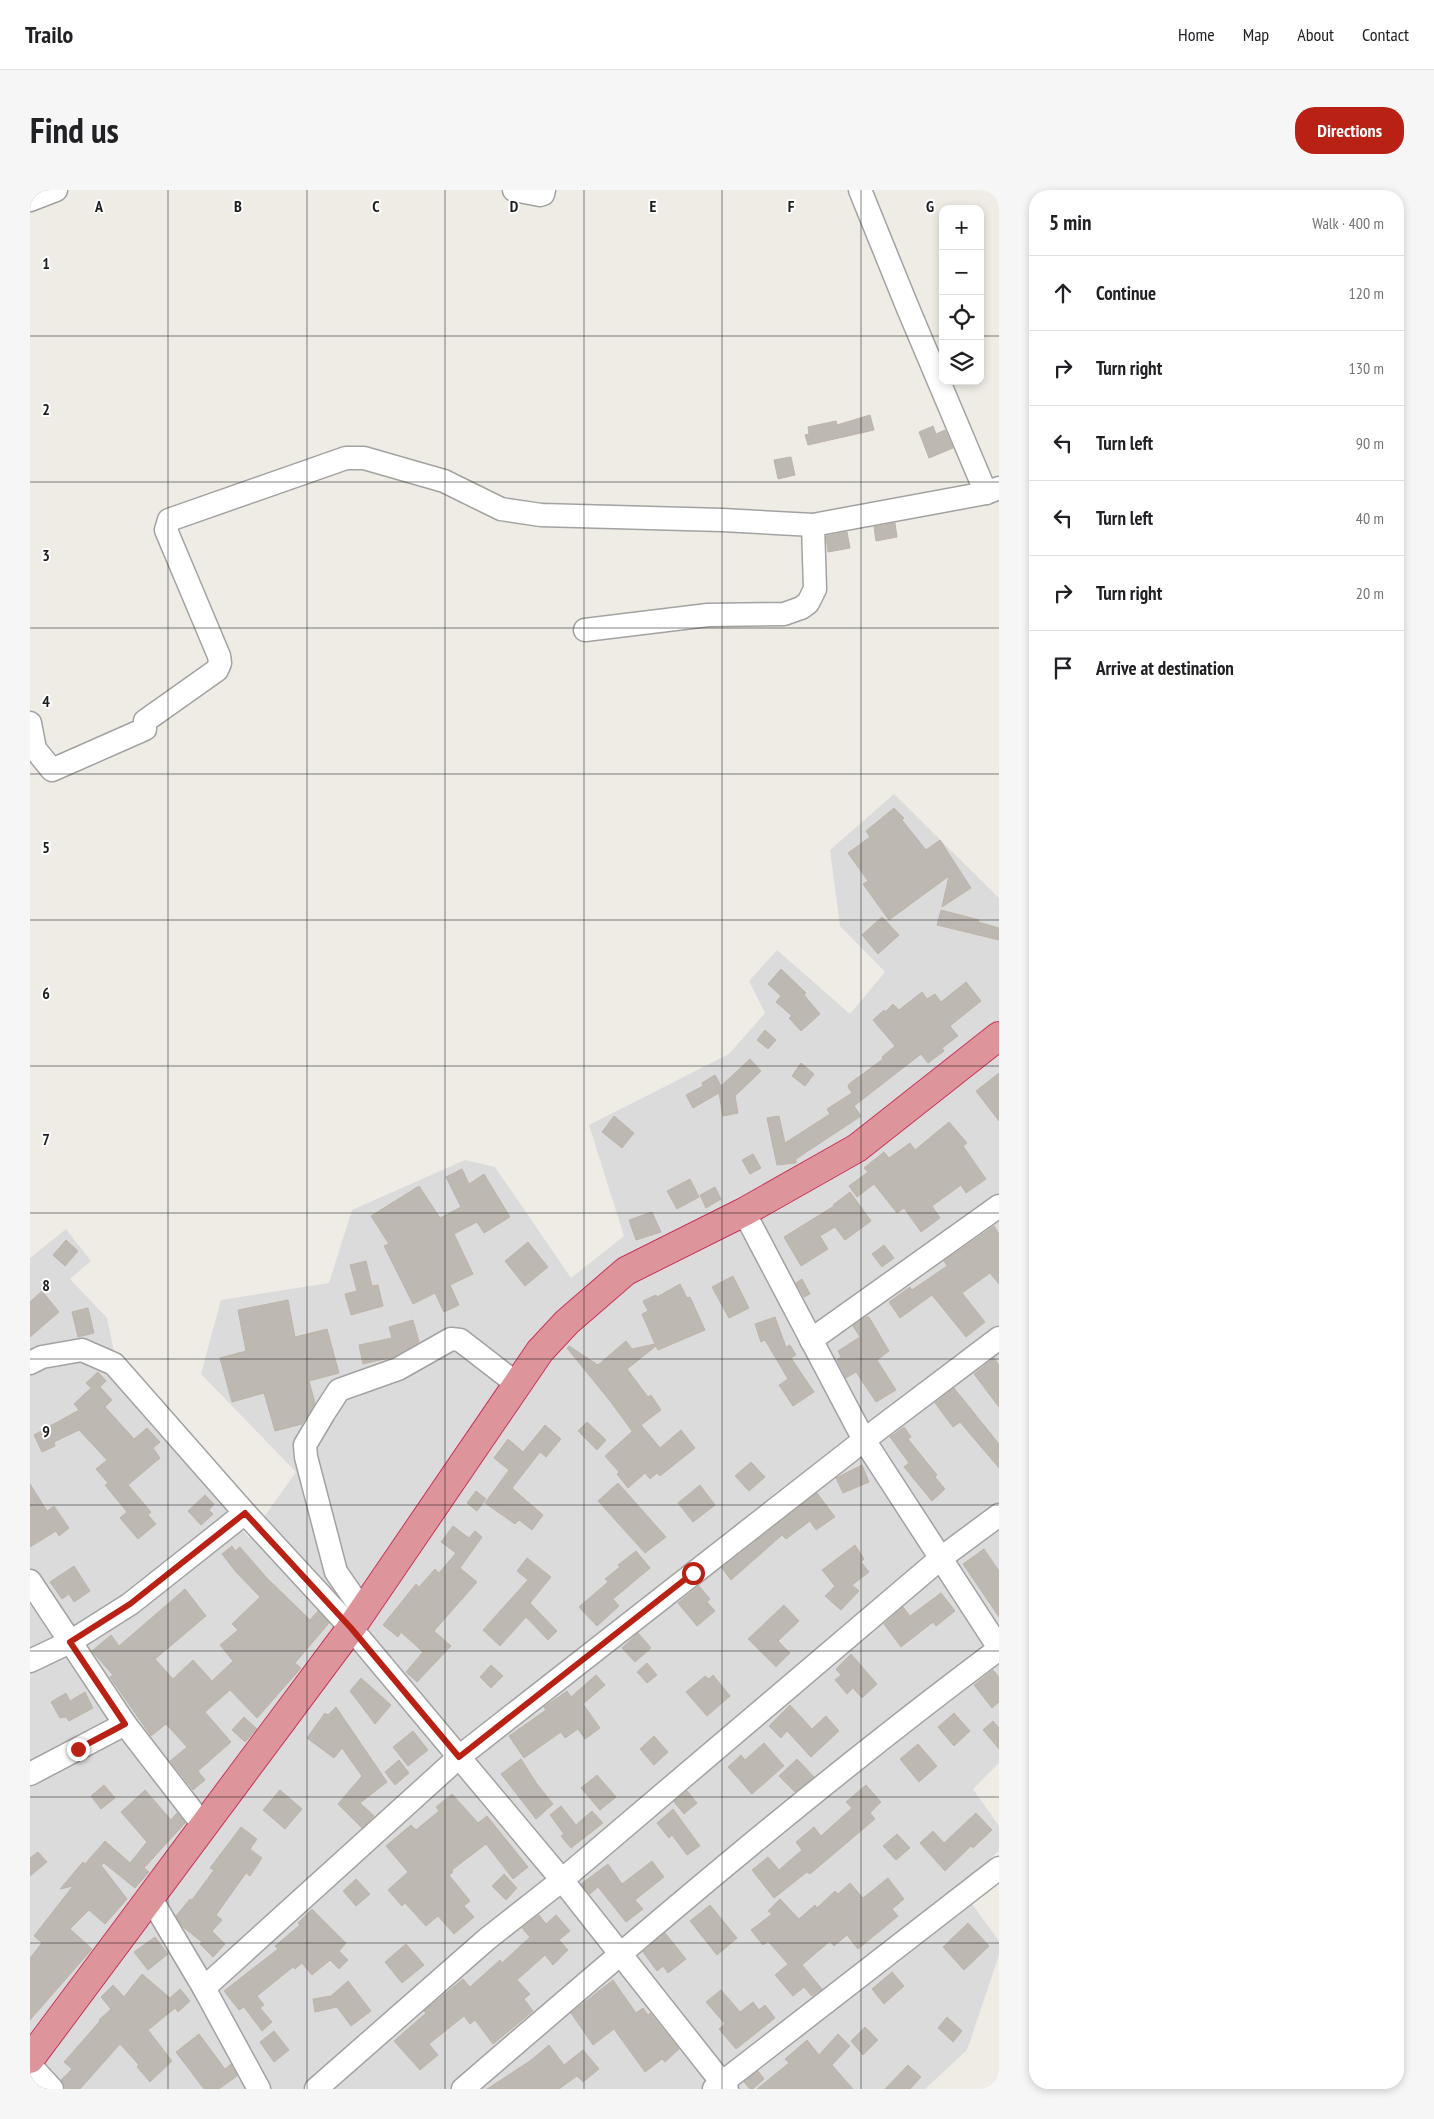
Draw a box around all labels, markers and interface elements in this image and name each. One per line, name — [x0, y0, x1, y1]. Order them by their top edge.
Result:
text: Trailo — [25, 19, 73, 50]
text: Home — [1178, 23, 1215, 46]
text: Map — [1243, 23, 1269, 46]
text: About — [1297, 23, 1334, 46]
text: Contact — [1362, 23, 1409, 46]
text: Find us — [30, 107, 119, 153]
button: Directions — [1295, 107, 1404, 154]
text: A — [94, 196, 104, 216]
text: B — [234, 196, 242, 216]
text: C — [372, 196, 380, 216]
text: D — [510, 196, 519, 216]
text: E — [650, 196, 657, 216]
text: F — [788, 196, 795, 216]
text: G — [926, 196, 934, 216]
map controls — [939, 205, 984, 385]
button: + — [939, 205, 984, 250]
text: 5 min — [1049, 209, 1091, 236]
text: Walk · 400 m — [1312, 213, 1384, 233]
button: − — [939, 250, 984, 295]
text: 1 — [42, 253, 50, 273]
icon: ahead — [1049, 279, 1077, 307]
text: Continue — [1096, 281, 1156, 305]
text: 120 m — [1349, 283, 1384, 303]
button: locate — [939, 295, 984, 340]
button: layers — [939, 340, 984, 385]
icon: right — [1049, 354, 1077, 382]
text: Turn right — [1096, 356, 1162, 380]
text: 130 m — [1349, 358, 1384, 378]
text: 2 — [42, 399, 50, 419]
icon: left — [1049, 429, 1077, 457]
text: Turn left — [1096, 431, 1153, 455]
text: 90 m — [1356, 433, 1384, 453]
icon: left — [1049, 504, 1077, 532]
text: Turn left — [1096, 506, 1153, 530]
text: 40 m — [1356, 508, 1384, 528]
text: 3 — [42, 545, 50, 565]
icon: right — [1049, 579, 1077, 607]
text: Turn right — [1096, 581, 1162, 605]
text: 20 m — [1356, 583, 1384, 603]
icon: arrive — [1049, 654, 1077, 682]
text: Arrive at destination — [1096, 656, 1234, 680]
text: 4 — [42, 691, 50, 711]
text: 5 — [42, 837, 50, 857]
text: 6 — [42, 983, 50, 1003]
text: 7 — [42, 1129, 50, 1149]
text: 8 — [42, 1275, 50, 1295]
text: 9 — [42, 1421, 50, 1441]
route start — [682, 1562, 705, 1585]
route end — [67, 1738, 90, 1761]

